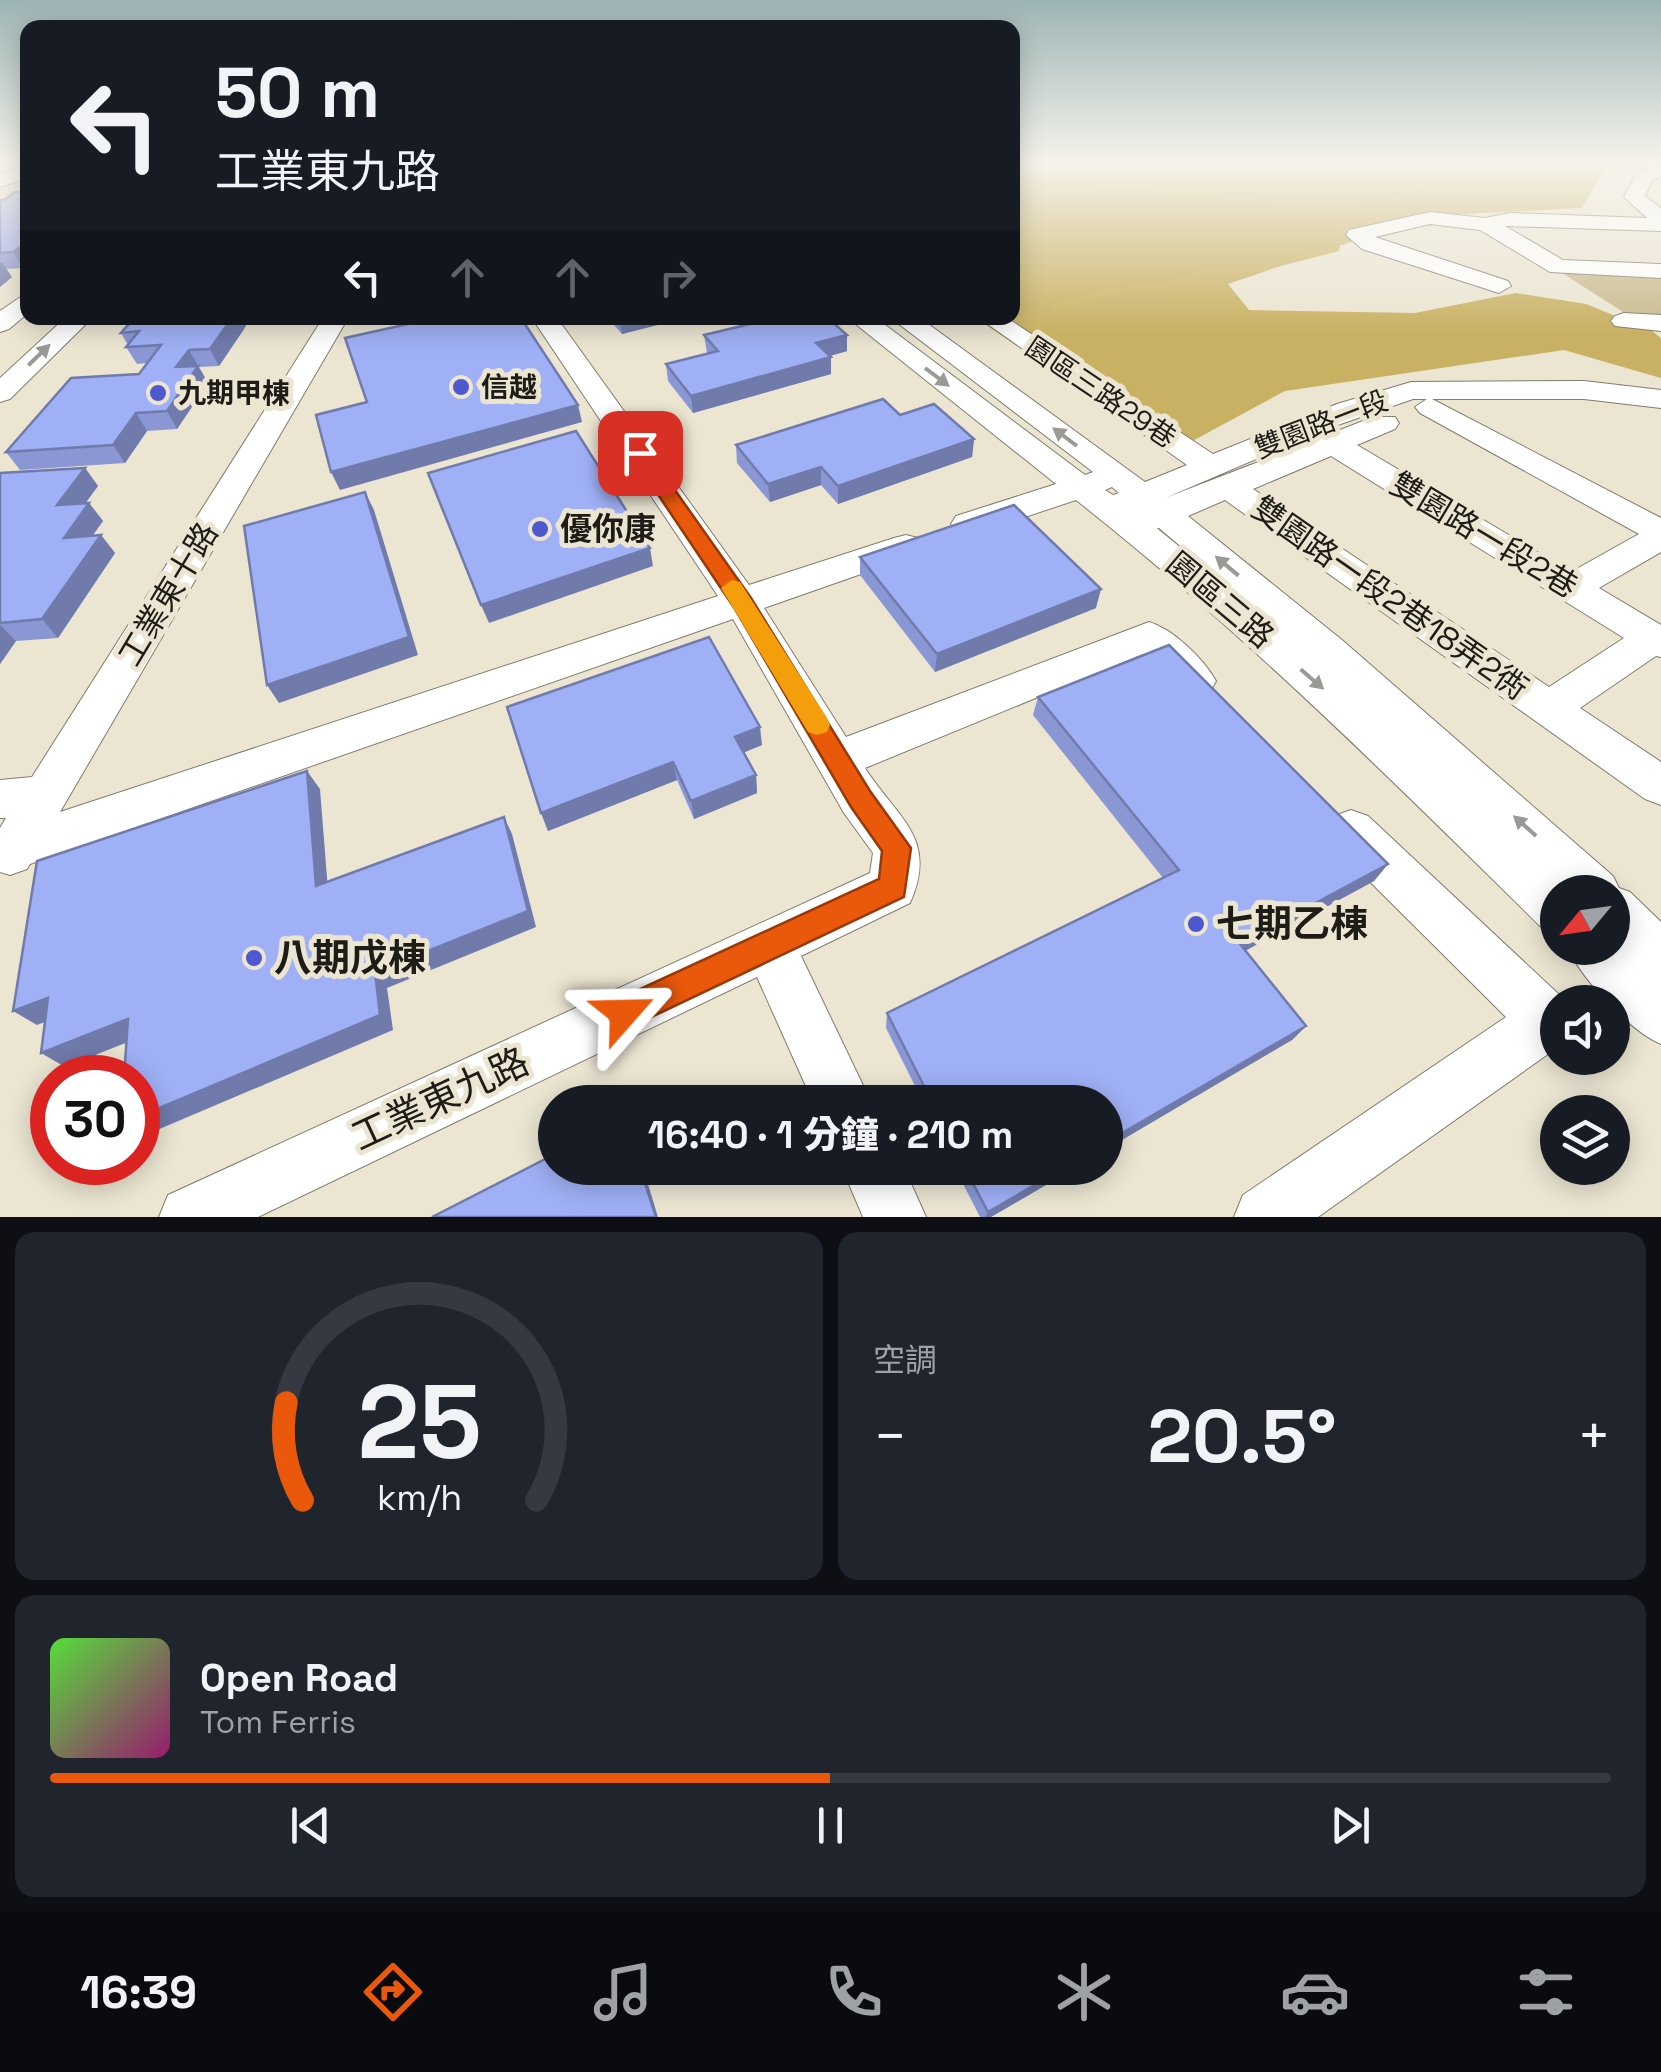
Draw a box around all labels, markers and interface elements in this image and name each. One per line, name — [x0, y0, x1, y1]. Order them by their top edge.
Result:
text: 50 m — [215, 48, 380, 137]
icon: left — [50, 60, 180, 190]
text: 工業東九路 — [215, 143, 440, 200]
icon: left — [335, 250, 390, 305]
icon: ahead — [440, 250, 495, 305]
icon: ahead — [545, 250, 600, 305]
icon: right — [650, 250, 705, 305]
street label: 園區三路29巷 — [1019, 328, 1183, 456]
one-way arrow — [27, 344, 51, 367]
one-way arrow — [924, 366, 950, 387]
place label: 信越 — [481, 369, 537, 405]
place label: 九期甲棟 — [178, 375, 290, 411]
marker: 信越 — [450, 376, 472, 398]
marker: 九期甲棟 — [147, 382, 169, 404]
street label: 雙園路一段 — [1249, 382, 1393, 466]
pin — [598, 411, 683, 496]
icon: arrive — [613, 426, 668, 481]
one-way arrow — [1052, 427, 1078, 447]
street label: 雙園路一段2巷 — [1383, 463, 1585, 607]
street label: 雙園路一段2巷18弄2衖 — [1244, 488, 1536, 708]
place label: 優你康 — [560, 509, 656, 549]
street label: 工業東十路 — [110, 515, 226, 673]
marker: 優你康 — [529, 518, 551, 540]
street label: 園區三路 — [1158, 544, 1282, 656]
one-way arrow — [1215, 556, 1240, 578]
one-way arrow — [1299, 667, 1324, 689]
one-way arrow — [1513, 815, 1537, 838]
north arrow — [1540, 875, 1630, 965]
map controls — [1540, 875, 1630, 1185]
place label: 七期乙棟 — [1216, 900, 1368, 948]
marker: 七期乙棟 — [1185, 913, 1207, 935]
place label: 八期戊棟 — [274, 934, 426, 982]
marker: 八期戊棟 — [243, 947, 265, 969]
position arrow — [572, 961, 676, 1065]
button: sound — [1540, 985, 1630, 1075]
street label: 工業東九路 — [344, 1037, 536, 1161]
speed limit sign: 30 — [30, 1055, 160, 1185]
button: layers — [1540, 1095, 1630, 1185]
text: 16:40 · 1 分鐘 · 210 m — [648, 1111, 1013, 1159]
text: 空調 — [873, 1340, 937, 1380]
text: 25 — [357, 1356, 481, 1488]
text: 20.5° — [1147, 1388, 1337, 1484]
text: − — [873, 1401, 907, 1471]
text: + — [1577, 1401, 1611, 1471]
text: km/h — [376, 1475, 462, 1520]
text: Open Road — [200, 1654, 398, 1702]
text: Tom Ferris — [200, 1702, 356, 1742]
icon: previous — [283, 1798, 338, 1853]
icon: pause — [803, 1798, 858, 1853]
icon: next — [1323, 1798, 1378, 1853]
icon: directions — [358, 1957, 428, 2027]
icon: music — [588, 1957, 658, 2027]
icon: phone — [819, 1957, 889, 2027]
icon: climate — [1049, 1957, 1119, 2027]
icon: car — [1280, 1957, 1350, 2027]
icon: filters — [1511, 1957, 1581, 2027]
text: 16:39 — [80, 1964, 197, 2021]

